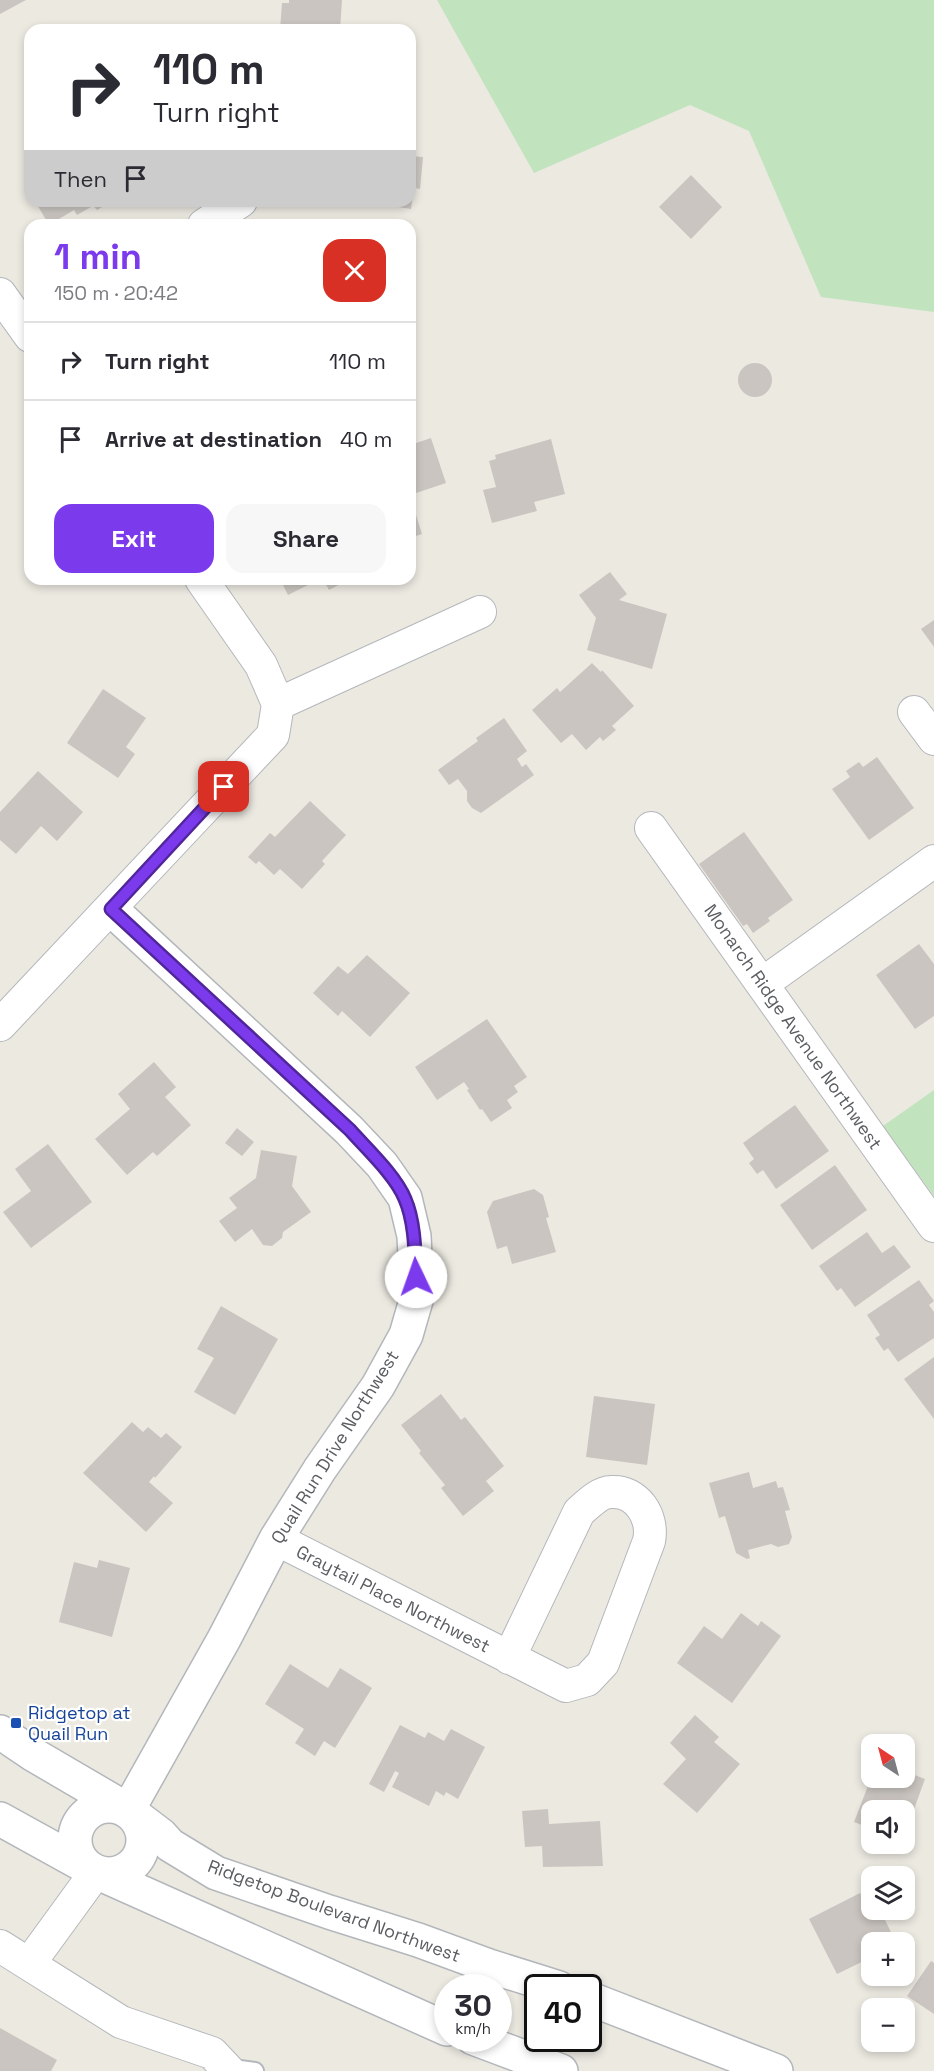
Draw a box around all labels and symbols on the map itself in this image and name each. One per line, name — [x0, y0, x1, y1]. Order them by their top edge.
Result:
pin — [198, 761, 249, 812]
street label: Monarch Ridge Avenue Northwest — [699, 899, 887, 1154]
position arrow — [384, 1245, 448, 1309]
street label: Quail Run Drive Northwest — [265, 1346, 404, 1548]
street label: Graytail Place Northwest — [292, 1540, 494, 1657]
place label: Ridgetop at Quail Run — [28, 1701, 131, 1745]
marker: Ridgetop at Quail Run — [9, 1716, 23, 1730]
north arrow — [861, 1734, 915, 1788]
street label: Ridgetop Boulevard Northwest — [205, 1854, 464, 1967]
speed limit sign: 40 — [524, 1974, 602, 2052]

